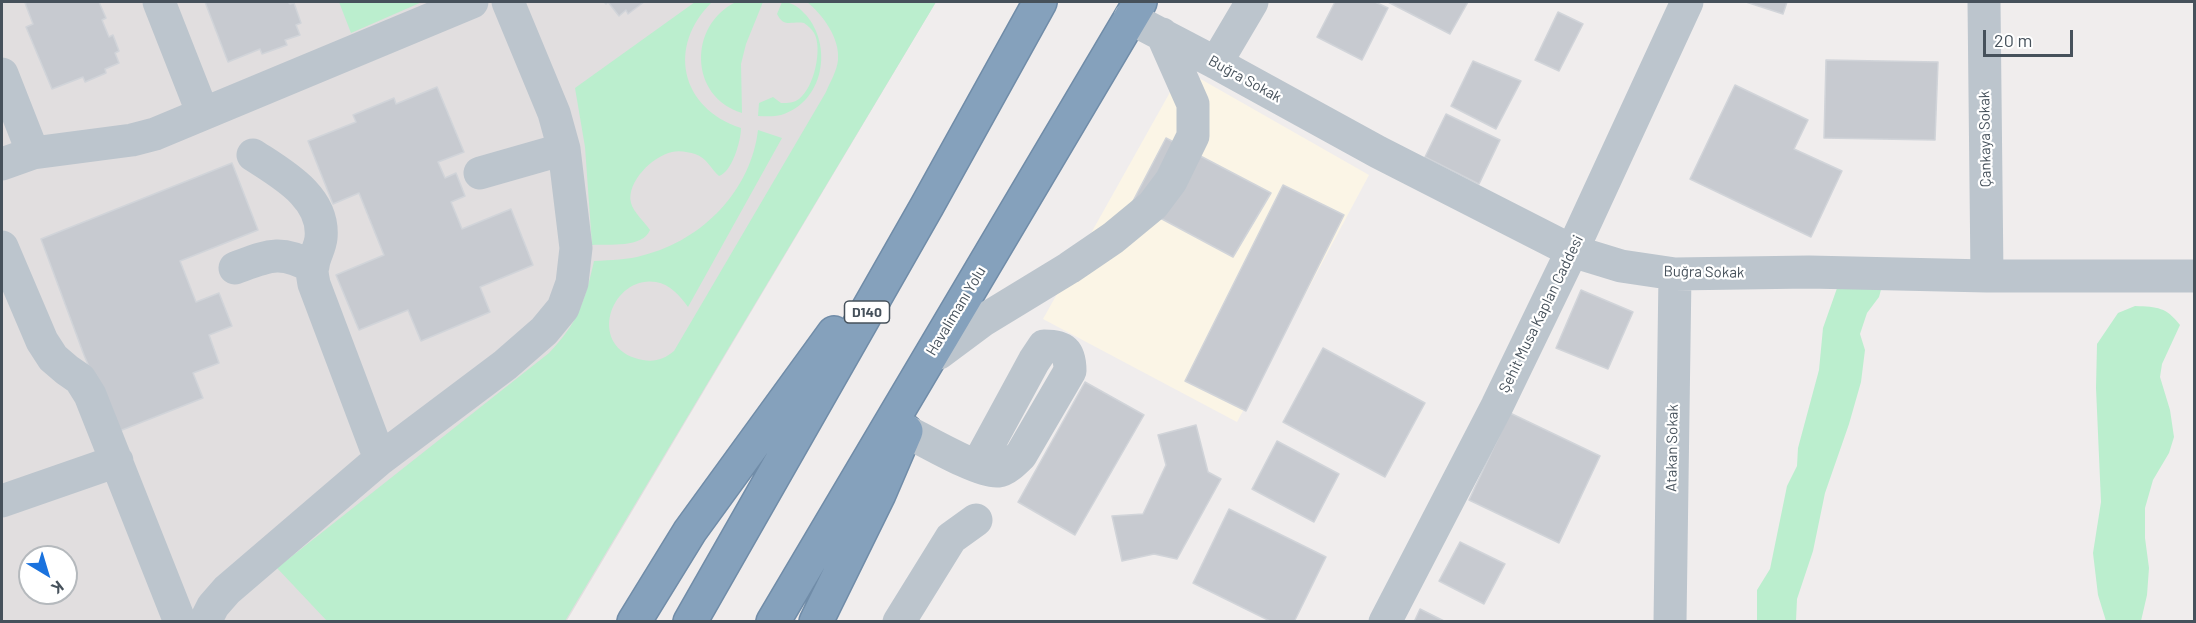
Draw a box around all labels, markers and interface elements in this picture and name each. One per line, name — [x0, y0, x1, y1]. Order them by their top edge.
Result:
scale bar — [1986, 18, 2076, 56]
text: 20 m — [1994, 29, 2032, 51]
street label: Buğra Sokak — [1205, 52, 1285, 106]
street label: Çankaya Sokak — [1975, 91, 1995, 187]
street label: Şehit Musa Kaplan Caddesi — [1495, 232, 1587, 396]
street label: Buğra Sokak — [1663, 262, 1745, 282]
street label: Havalimanı Yolu — [922, 263, 990, 359]
road number: D140 — [844, 301, 890, 323]
street label: Atakan Sokak — [1662, 404, 1682, 492]
north arrow — [18, 545, 78, 605]
text: K — [48, 577, 68, 599]

